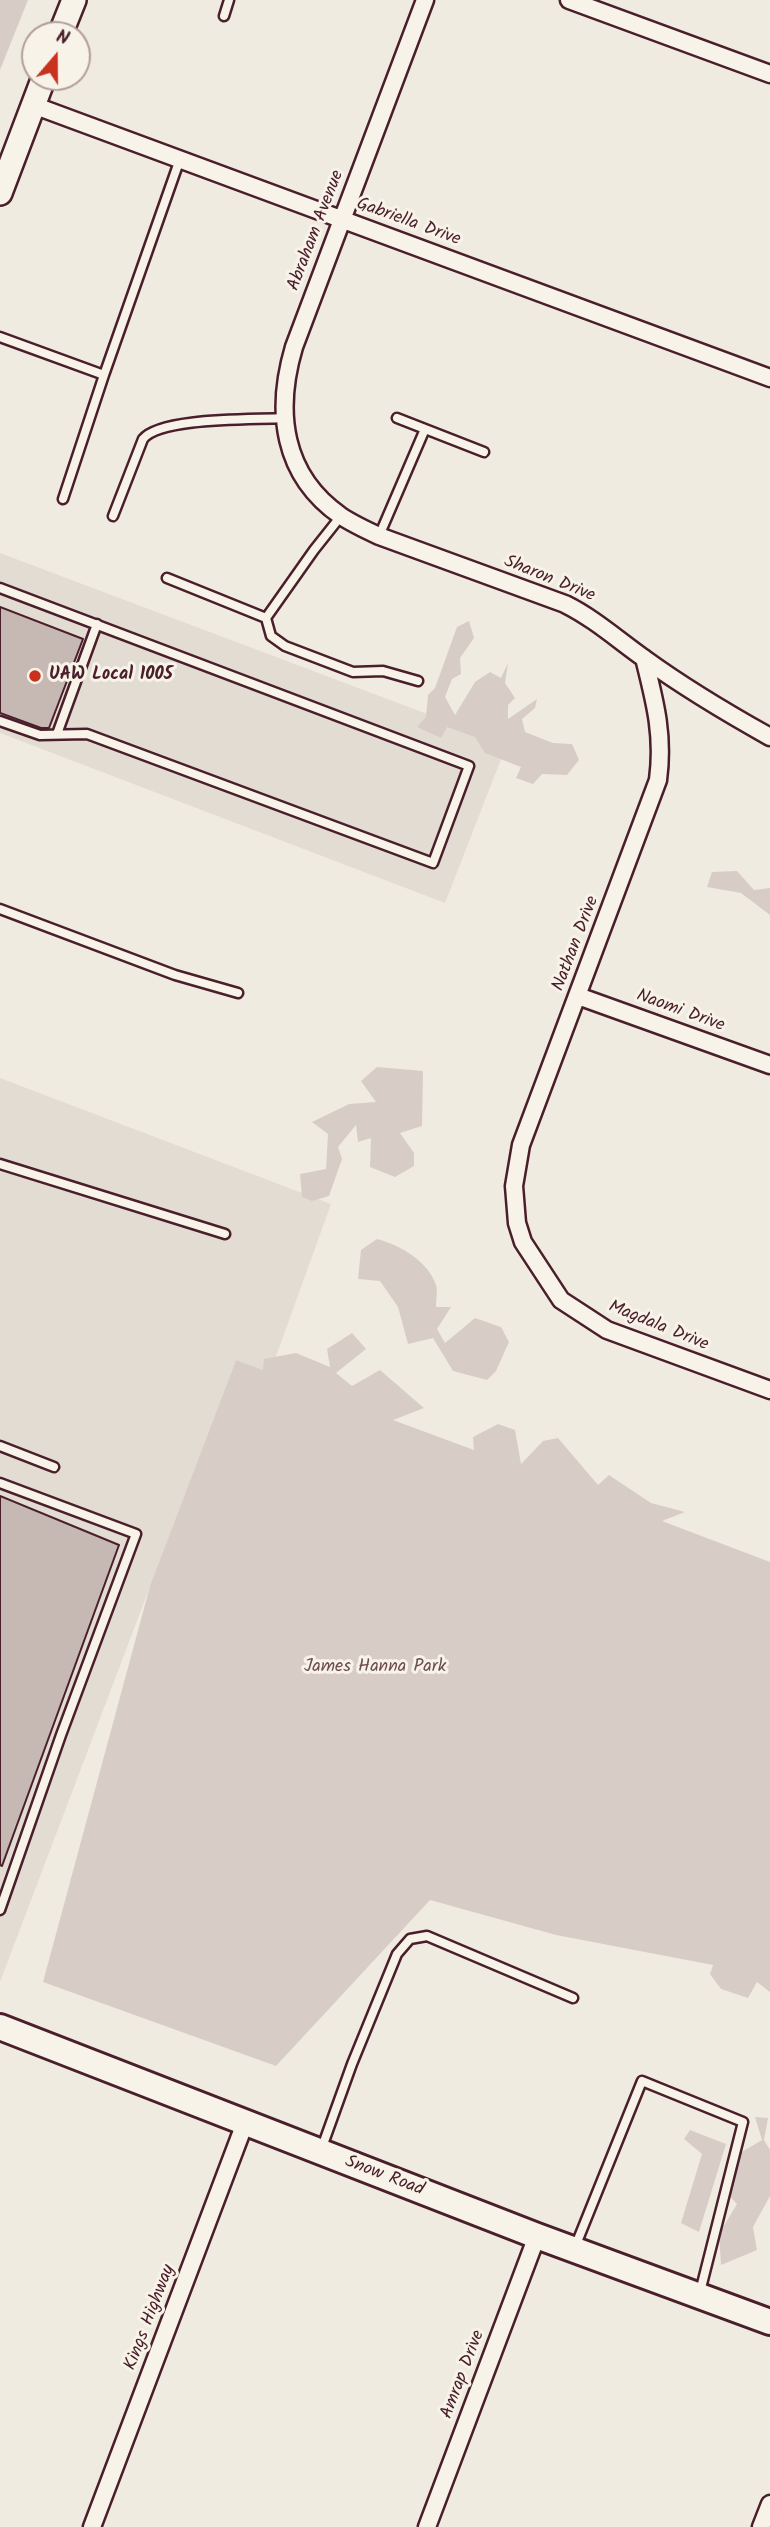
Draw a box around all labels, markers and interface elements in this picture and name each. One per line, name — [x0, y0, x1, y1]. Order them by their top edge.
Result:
north arrow — [21, 21, 91, 91]
text: N — [52, 22, 73, 54]
street label: Abraham Avenue — [284, 168, 350, 294]
street label: Gabriella Drive — [353, 194, 463, 252]
street label: Sharon Drive — [500, 552, 598, 608]
place label: UAW Local 1005 — [49, 665, 173, 687]
marker: UAW Local 1005 — [27, 668, 43, 684]
street label: Nathan Drive — [549, 893, 605, 995]
street label: Naomi Drive — [633, 986, 727, 1038]
street label: Magdala Drive — [605, 1297, 711, 1357]
park label: James Hanna Park — [304, 1657, 446, 1679]
street label: Snow Road — [342, 2152, 426, 2202]
street label: Kings Highway — [121, 2262, 181, 2374]
street label: Amrap Drive — [437, 2328, 491, 2422]

